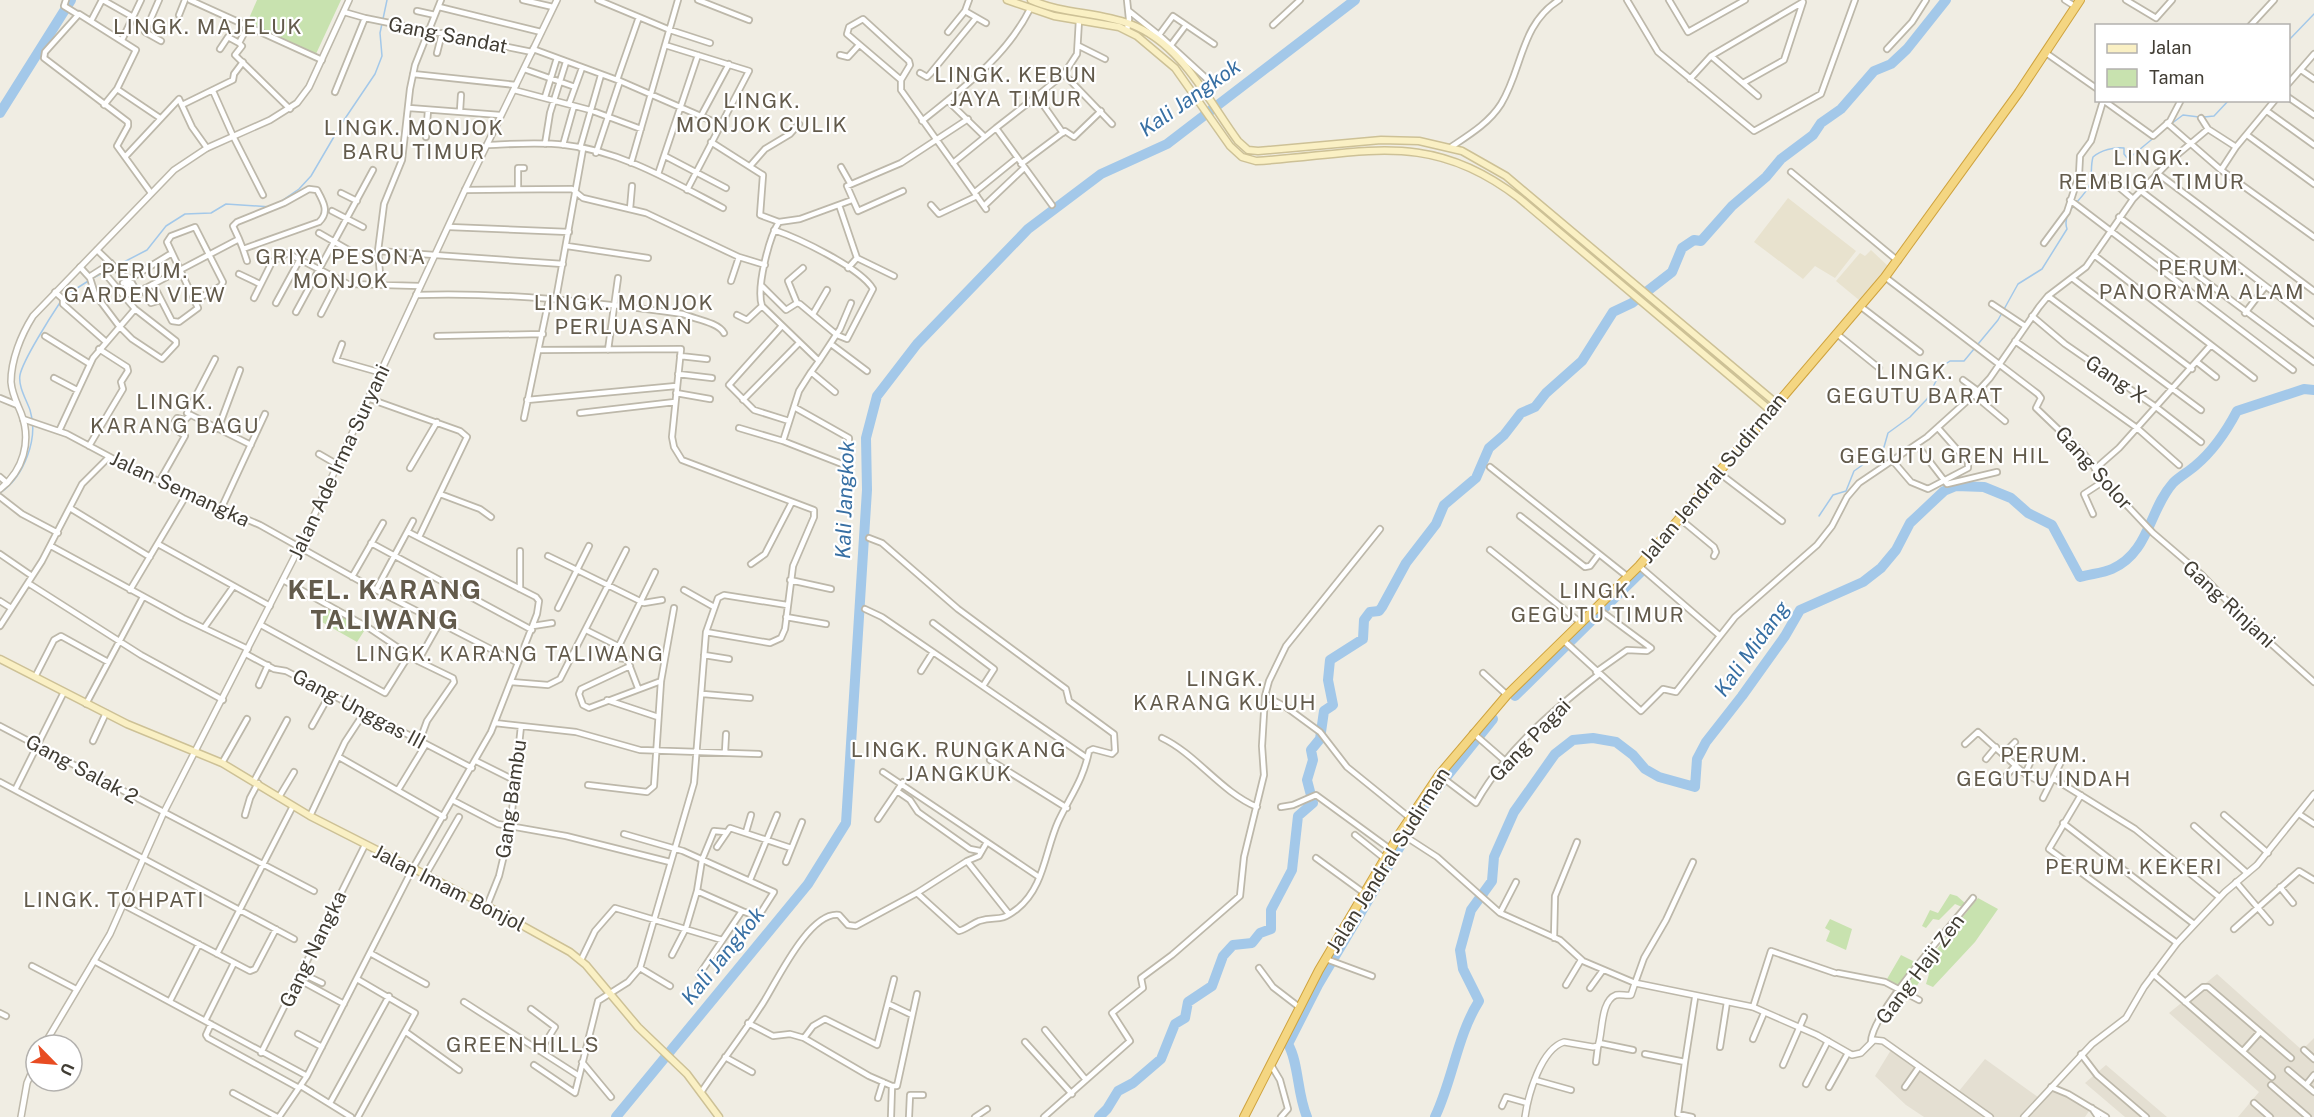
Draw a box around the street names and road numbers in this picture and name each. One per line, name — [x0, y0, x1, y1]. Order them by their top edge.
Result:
street label: Gang Sandat — [386, 12, 510, 58]
street label: Gang X — [2081, 350, 2151, 408]
street label: Jalan Ade Irma Suryani — [283, 361, 395, 563]
street label: Jalan Jendral Sudirman — [1635, 388, 1791, 568]
street label: Gang Solor — [2050, 421, 2138, 515]
street label: Jalan Semangka — [106, 446, 254, 532]
street label: Gang Rinjani — [2178, 555, 2280, 653]
street label: Gang Unggas III — [288, 664, 430, 754]
street label: Gang Pagai — [1484, 693, 1576, 787]
street label: Gang Salak 2 — [22, 729, 142, 809]
street label: Gang Bambu — [491, 738, 531, 860]
street label: Jalan Jendral Sudirman — [1321, 763, 1455, 957]
street label: Jalan Imam Bonjol — [369, 839, 529, 937]
street label: Gang Nangka — [274, 887, 352, 1011]
street label: Gang Haji Zen — [1871, 909, 1969, 1029]

